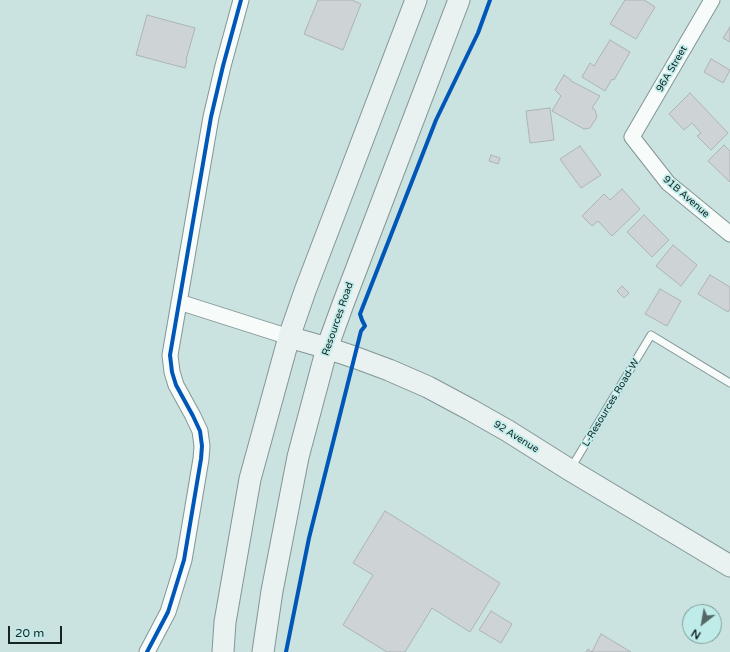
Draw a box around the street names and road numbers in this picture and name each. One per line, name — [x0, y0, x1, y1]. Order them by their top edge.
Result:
street label: 96A Street — [654, 44, 690, 94]
street label: 91B Avenue — [660, 173, 712, 221]
street label: Resources Road — [320, 281, 356, 357]
street label: L-Resources Road-W — [580, 357, 642, 449]
street label: 92 Avenue — [491, 418, 541, 456]

